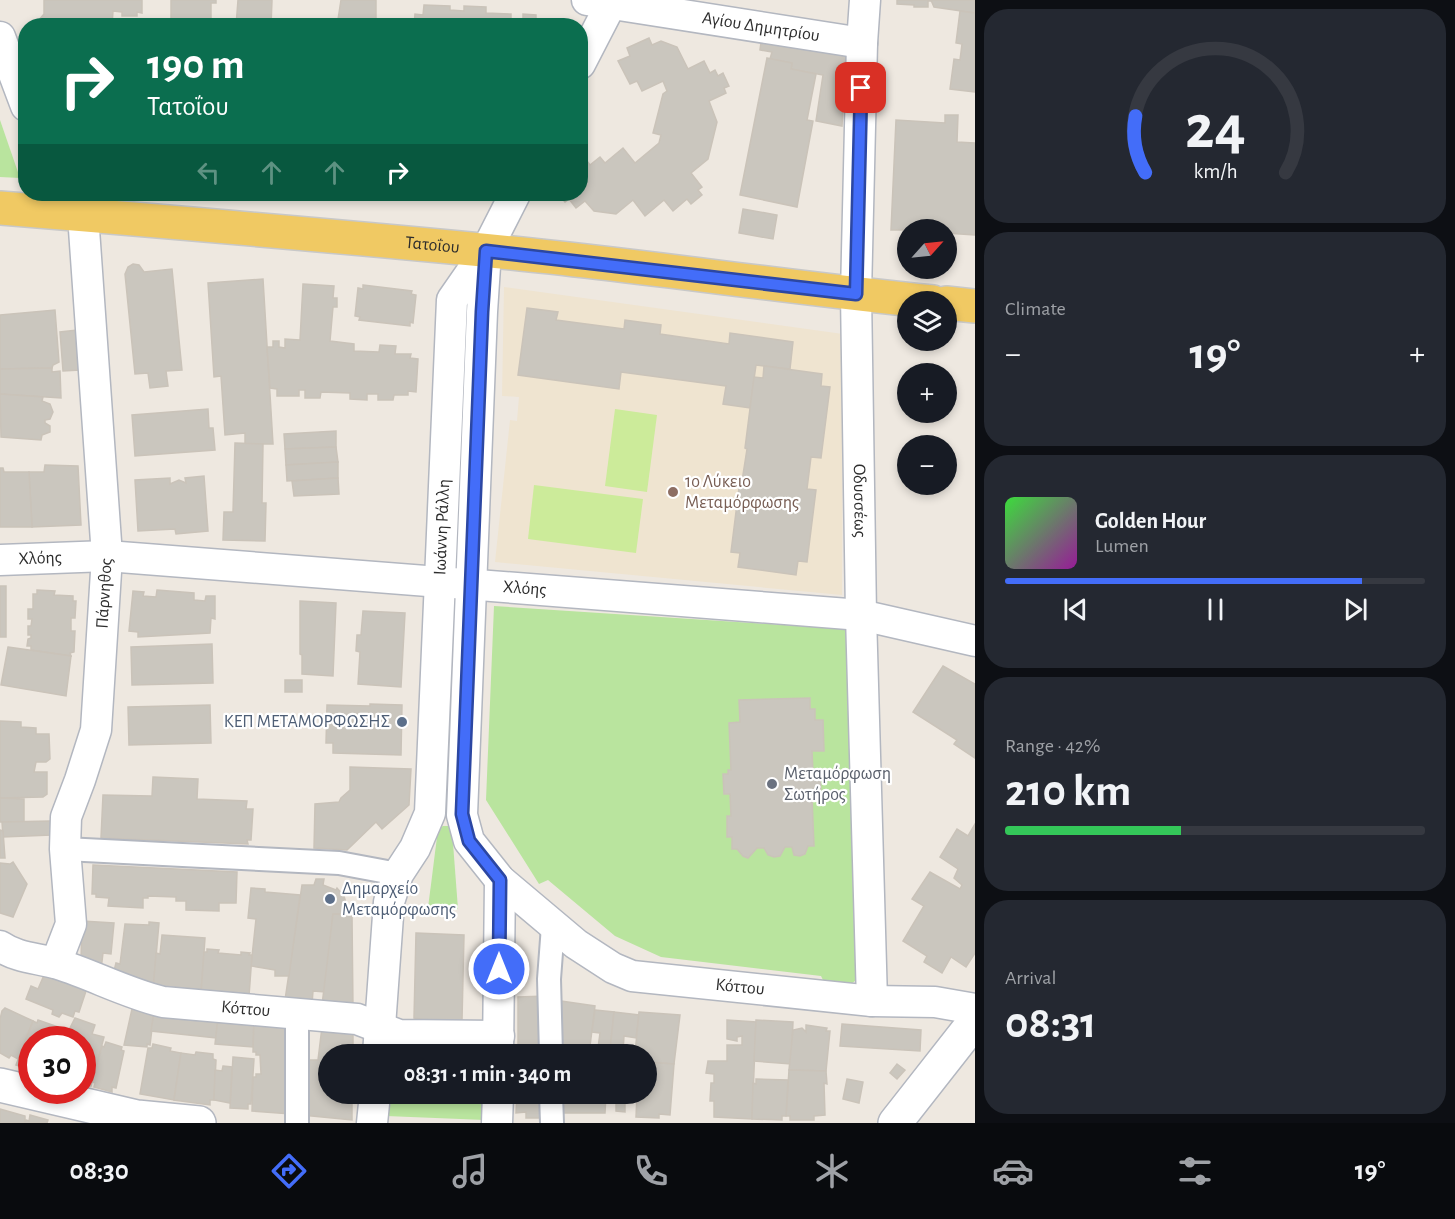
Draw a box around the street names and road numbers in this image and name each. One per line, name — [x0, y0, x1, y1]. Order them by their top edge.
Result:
street label: Αγίου Δημητρίου — [701, 9, 821, 45]
street label: Τατοΐου — [404, 234, 460, 257]
street label: Οδυσσέως — [850, 464, 869, 538]
street label: Ιωάννη Ράλλη — [431, 479, 453, 576]
street label: Χλόης — [18, 549, 62, 568]
street label: Πάρνηθος — [93, 558, 116, 629]
street label: Χλόης — [502, 578, 547, 599]
street label: Κόττου — [715, 976, 765, 999]
street label: Κόττου — [221, 998, 271, 1020]

